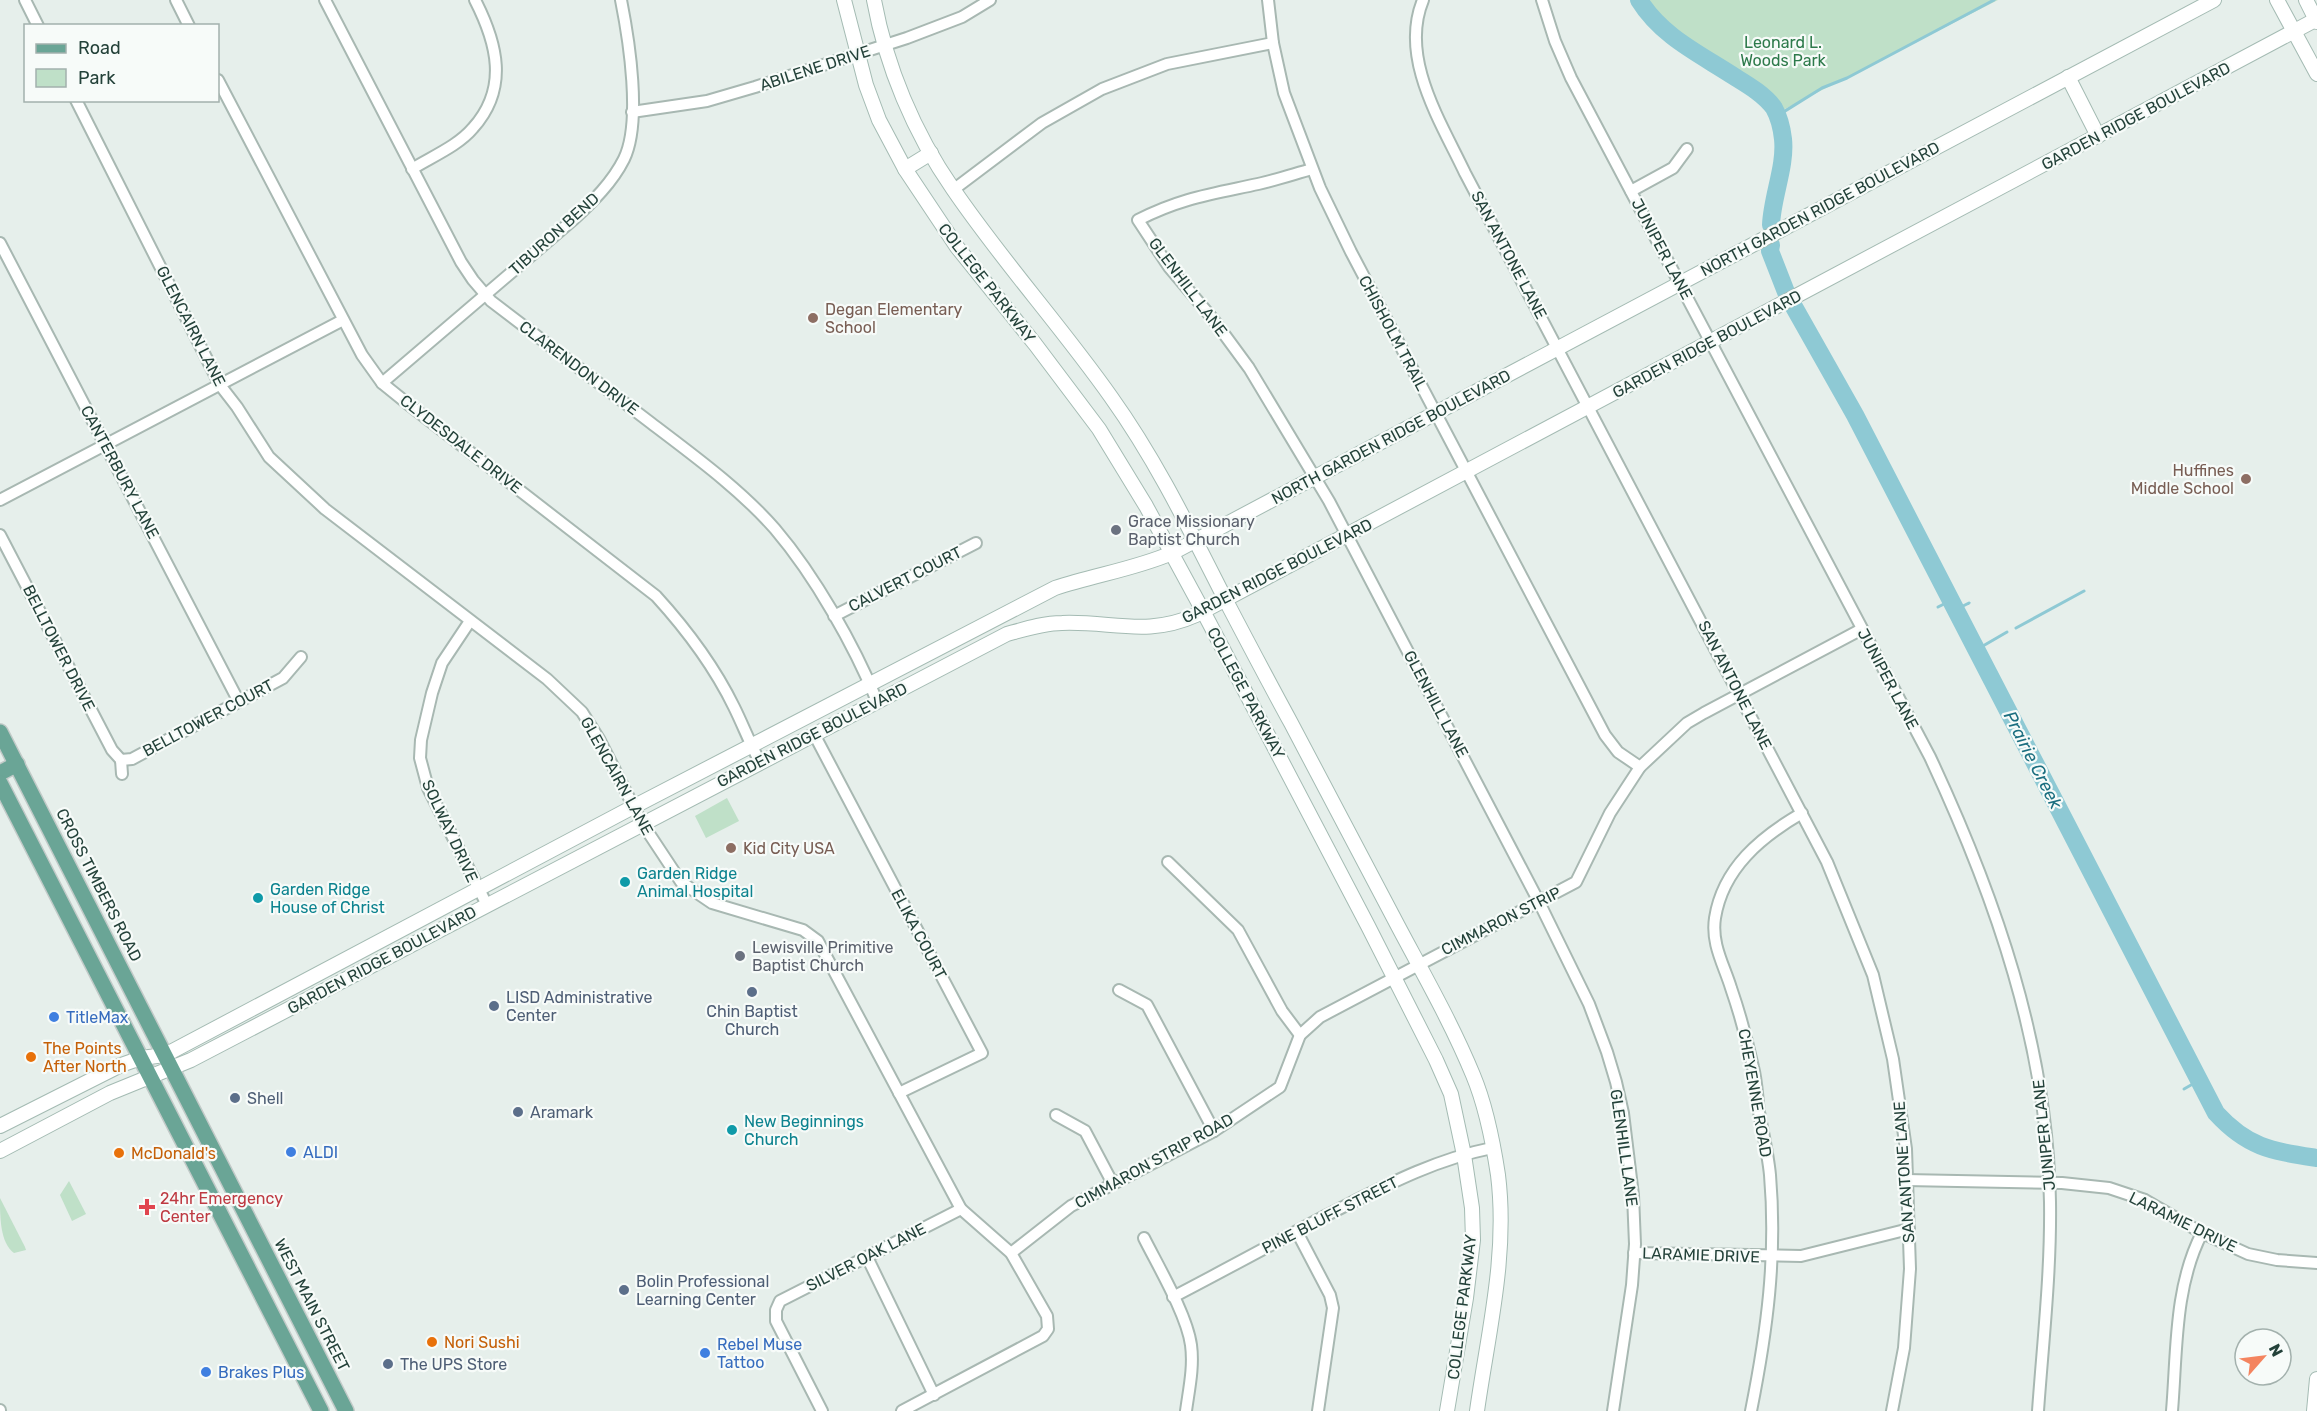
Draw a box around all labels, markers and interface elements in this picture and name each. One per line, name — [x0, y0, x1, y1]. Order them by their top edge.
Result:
legend — [24, 24, 219, 102]
park label: Leonard L. Woods Park — [1740, 33, 1827, 70]
text: Road — [78, 37, 121, 59]
street label: ABILENE DRIVE — [757, 41, 873, 95]
street label: GARDEN RIDGE BOULEVARD — [2038, 58, 2234, 174]
text: Park — [78, 67, 116, 89]
street label: NORTH GARDEN RIDGE BOULEVARD — [1697, 138, 1943, 280]
street label: SAN ANTONE LANE — [1467, 188, 1551, 322]
street label: TIBURON BEND — [505, 189, 603, 279]
street label: JUNIPER LANE — [1627, 195, 1697, 303]
street label: COLLEGE PARKWAY — [934, 219, 1040, 347]
street label: GLENHILL LANE — [1145, 234, 1231, 340]
street label: GLENCAIRN LANE — [152, 263, 230, 389]
street label: CHISHOLM TRAIL — [1355, 272, 1431, 394]
street label: GARDEN RIDGE BOULEVARD — [1609, 286, 1805, 402]
place label: Degan Elementary School — [825, 300, 962, 337]
marker: Degan Elementary School — [806, 311, 820, 325]
street label: CLARENDON DRIVE — [516, 317, 642, 419]
street label: NORTH GARDEN RIDGE BOULEVARD — [1268, 366, 1514, 508]
street label: CLYDESDALE DRIVE — [396, 391, 526, 497]
street label: CANTERBURY LANE — [77, 402, 163, 542]
place label: Huffines Middle School — [2131, 461, 2234, 498]
marker: Huffines Middle School — [2239, 472, 2253, 486]
place label: Grace Missionary Baptist Church — [1128, 512, 1255, 549]
street label: GARDEN RIDGE BOULEVARD — [1179, 515, 1375, 627]
marker: Grace Missionary Baptist Church — [1109, 523, 1123, 537]
street label: CALVERT COURT — [845, 542, 965, 616]
street label: BELLTOWER DRIVE — [19, 582, 99, 714]
street label: SAN ANTONE LANE — [1694, 617, 1776, 753]
street label: COLLEGE PARKWAY — [1203, 624, 1289, 762]
street label: JUNIPER LANE — [1853, 625, 1923, 733]
street label: GLENHILL LANE — [1400, 647, 1472, 761]
street label: BELLTOWER COURT — [139, 675, 277, 761]
street label: GARDEN RIDGE BOULEVARD — [714, 679, 910, 791]
water label: Prairie Creek — [1999, 707, 2067, 813]
street label: GLENCAIRN LANE — [577, 713, 657, 839]
street label: SOLWAY DRIVE — [418, 777, 482, 885]
street label: CROSS TIMBERS ROAD — [52, 805, 146, 965]
place label: Kid City USA — [743, 839, 835, 858]
marker: Kid City USA — [724, 841, 738, 855]
place label: Garden Ridge Animal Hospital — [637, 864, 753, 901]
marker: Garden Ridge Animal Hospital — [618, 875, 632, 889]
place label: Garden Ridge House of Christ — [270, 880, 385, 917]
street label: CIMMARON STRIP — [1438, 883, 1564, 959]
street label: ELIKA COURT — [887, 886, 951, 982]
marker: Garden Ridge House of Christ — [251, 891, 265, 905]
street label: GARDEN RIDGE BOULEVARD — [284, 902, 480, 1018]
place label: Lewisville Primitive Baptist Church — [752, 938, 894, 975]
marker: Lewisville Primitive Baptist Church — [733, 949, 747, 963]
marker: Chin Baptist Church — [745, 985, 759, 999]
place label: LISD Administrative Center — [506, 988, 652, 1025]
marker: LISD Administrative Center — [487, 999, 501, 1013]
place label: Chin Baptist Church — [706, 1002, 798, 1039]
place label: TitleMax — [66, 1008, 129, 1027]
marker: TitleMax — [47, 1010, 61, 1024]
street label: CHEYENNE ROAD — [1734, 1027, 1776, 1159]
place label: The Points After North — [43, 1039, 127, 1076]
marker: The Points After North — [24, 1050, 38, 1064]
street label: JUNIPER LANE — [2029, 1078, 2059, 1192]
street label: GLENHILL LANE — [1606, 1088, 1642, 1208]
place label: Shell — [247, 1089, 283, 1108]
marker: Shell — [228, 1091, 242, 1105]
street label: SAN ANTONE LANE — [1890, 1100, 1918, 1244]
place label: Aramark — [530, 1103, 594, 1122]
marker: Aramark — [511, 1105, 525, 1119]
street label: CIMMARON STRIP ROAD — [1072, 1110, 1236, 1212]
place label: New Beginnings Church — [744, 1112, 864, 1149]
marker: New Beginnings Church — [725, 1123, 739, 1137]
place label: ALDI — [303, 1143, 338, 1162]
place label: McDonald's — [131, 1144, 216, 1163]
marker: ALDI — [284, 1145, 298, 1159]
marker: McDonald's — [112, 1146, 126, 1160]
street label: PINE BLUFF STREET — [1259, 1172, 1401, 1258]
street label: LARAMIE DRIVE — [2126, 1188, 2240, 1256]
place label: 24hr Emergency Center — [160, 1189, 283, 1226]
marker: 24hr Emergency Center — [138, 1198, 156, 1216]
street label: SILVER OAK LANE — [803, 1219, 929, 1295]
street label: COLLEGE PARKWAY — [1444, 1233, 1480, 1381]
street label: WEST MAIN STREET — [270, 1236, 354, 1374]
street label: LARAMIE DRIVE — [1642, 1243, 1760, 1267]
place label: Bolin Professional Learning Center — [636, 1272, 769, 1309]
marker: Bolin Professional Learning Center — [617, 1283, 631, 1297]
north arrow — [2233, 1327, 2293, 1387]
place label: Nori Sushi — [444, 1333, 520, 1352]
marker: Nori Sushi — [425, 1335, 439, 1349]
place label: Rebel Muse Tattoo — [717, 1335, 802, 1372]
text: N — [2265, 1341, 2287, 1360]
marker: Rebel Muse Tattoo — [698, 1346, 712, 1360]
place label: The UPS Store — [400, 1355, 507, 1374]
marker: The UPS Store — [381, 1357, 395, 1371]
place label: Brakes Plus — [218, 1363, 304, 1382]
marker: Brakes Plus — [199, 1365, 213, 1379]

